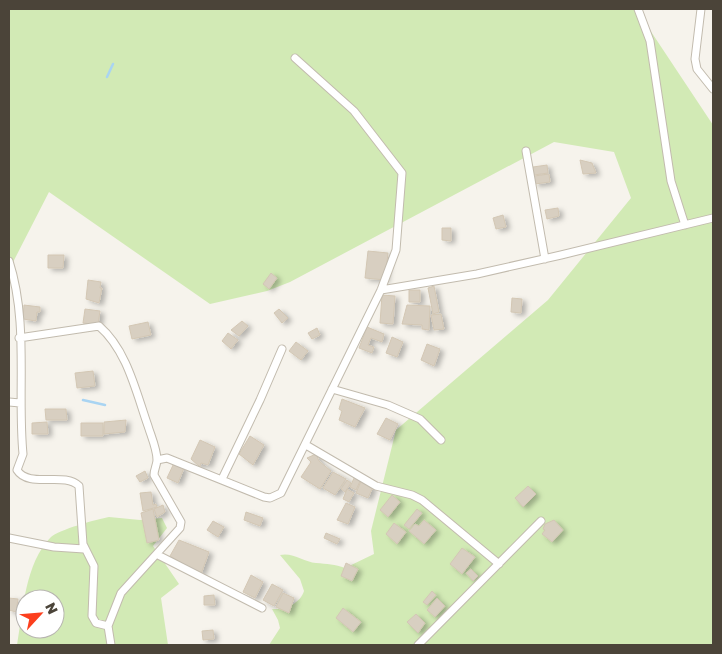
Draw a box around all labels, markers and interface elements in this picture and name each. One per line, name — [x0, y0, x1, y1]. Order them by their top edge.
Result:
north arrow — [15, 589, 65, 639]
text: N — [42, 600, 62, 617]

